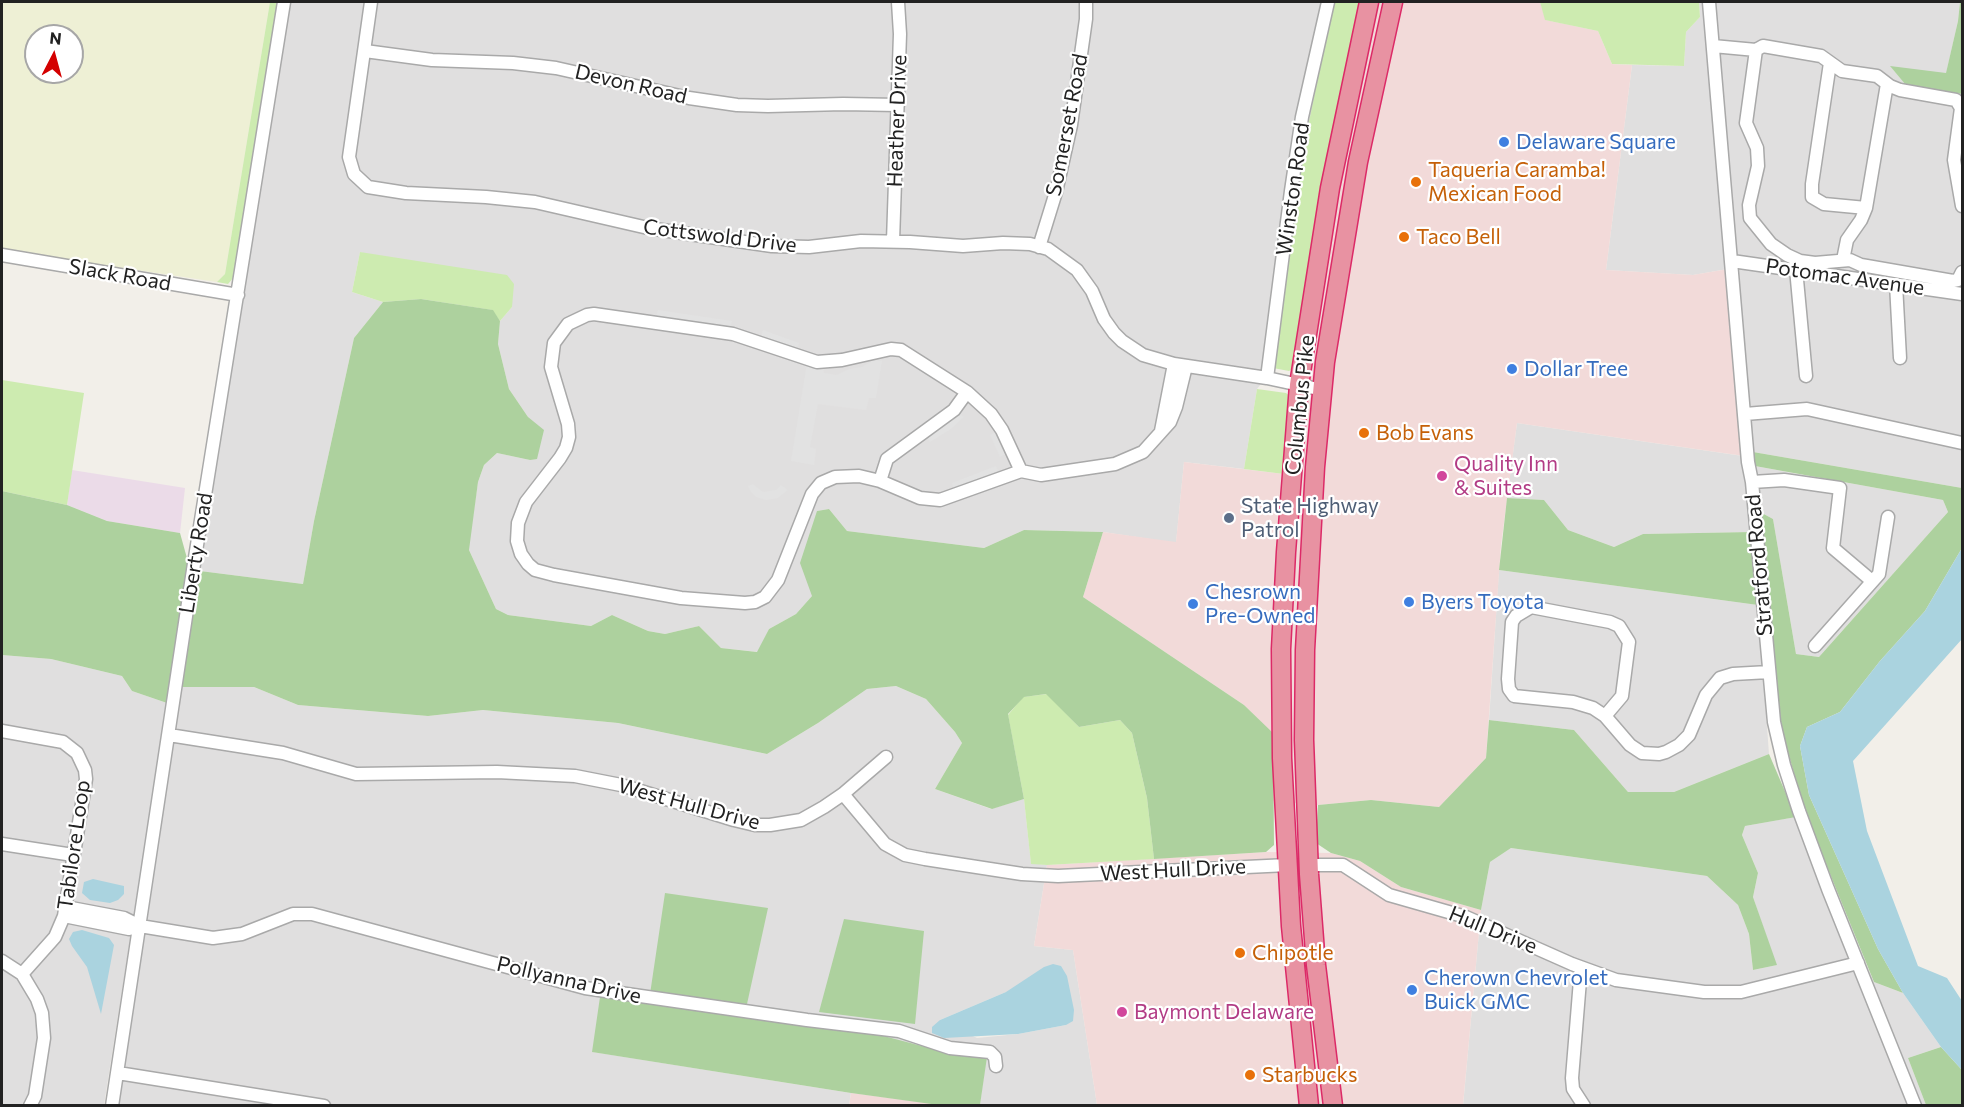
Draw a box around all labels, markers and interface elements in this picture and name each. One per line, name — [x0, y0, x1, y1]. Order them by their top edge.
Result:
north arrow — [24, 24, 84, 84]
text: N — [49, 28, 63, 48]
street label: Somerset Road — [1041, 52, 1093, 198]
street label: Heather Drive — [882, 54, 912, 188]
street label: Devon Road — [572, 59, 690, 109]
street label: Winston Road — [1271, 121, 1315, 257]
place label: Delaware Square — [1516, 129, 1676, 155]
marker: Delaware Square — [1497, 135, 1511, 149]
place label: Taqueria Caramba! Mexican Food — [1428, 157, 1606, 207]
marker: Taqueria Caramba! Mexican Food — [1409, 175, 1423, 189]
street label: Cottswold Drive — [642, 214, 798, 258]
place label: Taco Bell — [1416, 224, 1501, 250]
marker: Taco Bell — [1397, 230, 1411, 244]
street label: Potomac Avenue — [1764, 253, 1926, 301]
street label: Slack Road — [67, 254, 173, 296]
street label: Columbus Pike — [1280, 334, 1320, 476]
place label: Dollar Tree — [1524, 356, 1628, 382]
marker: Dollar Tree — [1505, 362, 1519, 376]
place label: Bob Evans — [1376, 420, 1474, 446]
marker: Bob Evans — [1357, 426, 1371, 440]
place label: Quality Inn & Suites — [1454, 451, 1558, 501]
marker: Quality Inn & Suites — [1435, 469, 1449, 483]
street label: Liberty Road — [174, 491, 218, 615]
place label: State Highway Patrol — [1241, 493, 1379, 543]
street label: Stratford Road — [1740, 493, 1778, 637]
marker: State Highway Patrol — [1222, 511, 1236, 525]
place label: Chesrown Pre-Owned — [1205, 579, 1315, 629]
place label: Byers Toyota — [1421, 589, 1544, 615]
marker: Byers Toyota — [1402, 595, 1416, 609]
marker: Chesrown Pre-Owned — [1186, 597, 1200, 611]
street label: West Hull Drive — [615, 773, 763, 835]
street label: Tabilore Loop — [52, 778, 96, 912]
street label: West Hull Drive — [1099, 854, 1247, 886]
street label: Hull Drive — [1445, 901, 1541, 959]
place label: Chipotle — [1252, 940, 1334, 966]
marker: Chipotle — [1233, 946, 1247, 960]
street label: Pollyanna Drive — [494, 951, 644, 1009]
place label: Cherown Chevrolet Buick GMC — [1424, 965, 1608, 1015]
marker: Cherown Chevrolet Buick GMC — [1405, 983, 1419, 997]
place label: Baymont Delaware — [1134, 999, 1314, 1025]
marker: Baymont Delaware — [1115, 1005, 1129, 1019]
place label: Starbucks — [1262, 1062, 1358, 1088]
marker: Starbucks — [1243, 1068, 1257, 1082]

